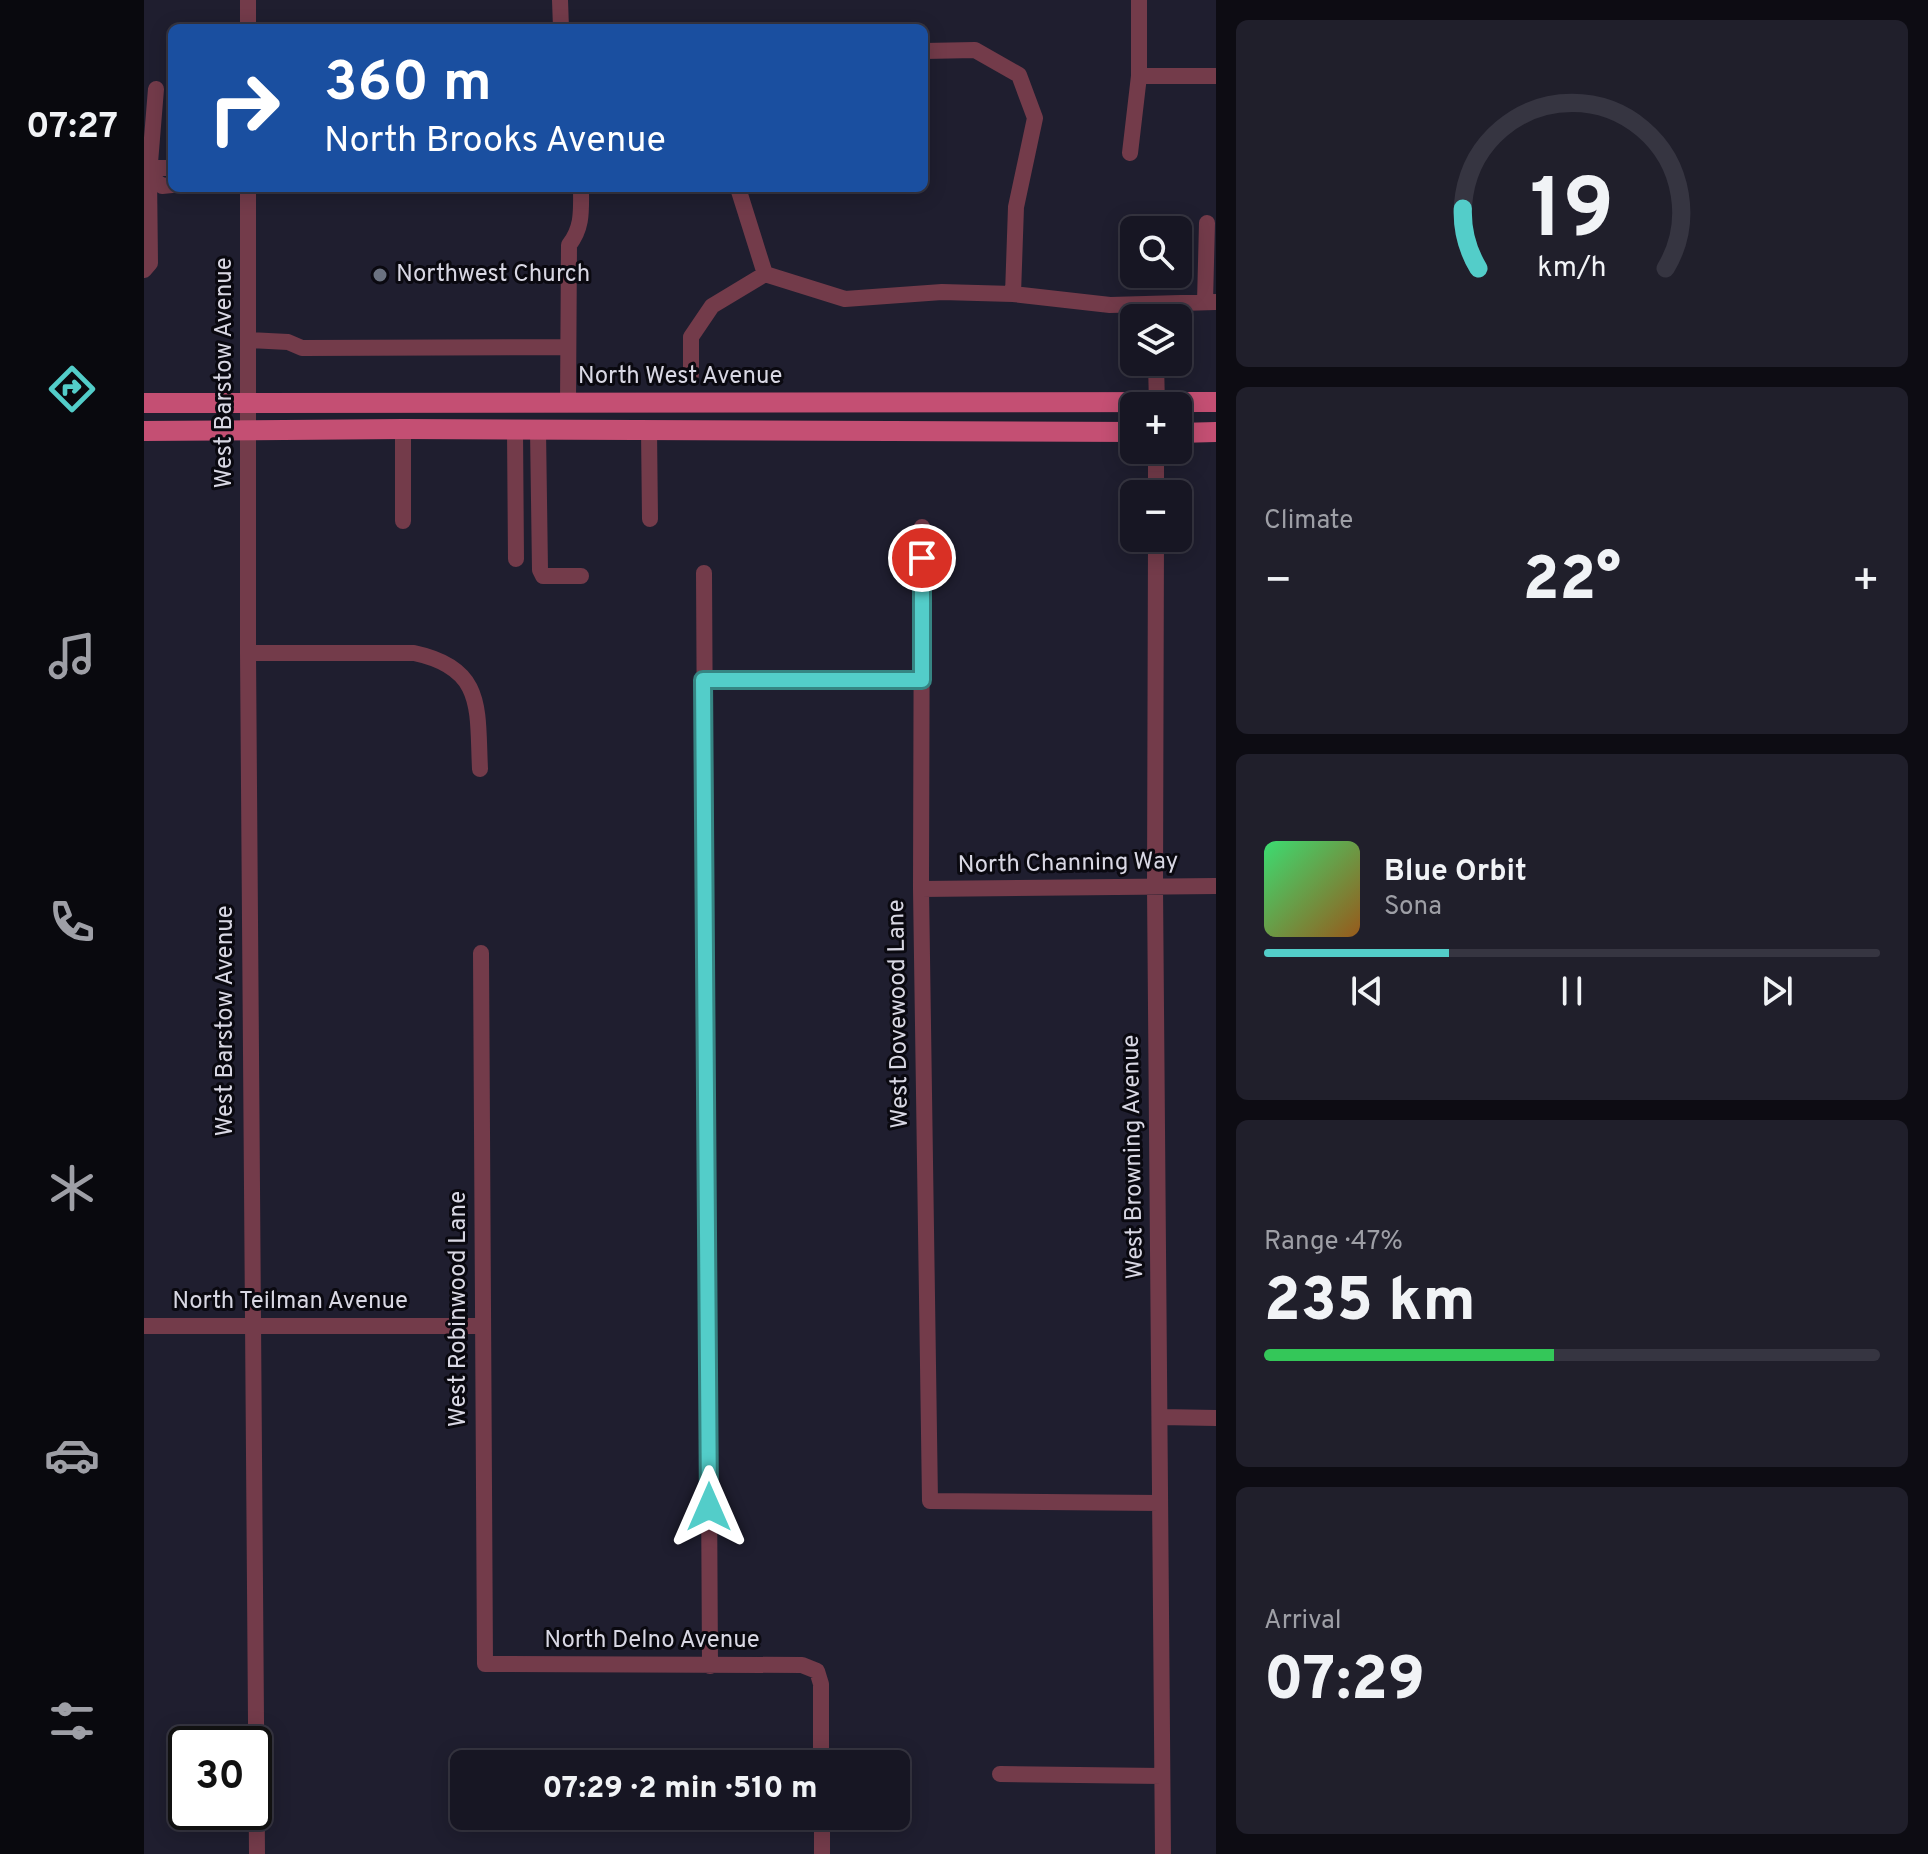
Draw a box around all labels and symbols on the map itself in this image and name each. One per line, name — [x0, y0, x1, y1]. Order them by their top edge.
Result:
street label: West Barstow Avenue — [210, 257, 240, 489]
place label: Northwest Church — [396, 260, 590, 290]
marker: Northwest Church — [371, 266, 389, 284]
street label: North West Avenue — [578, 362, 782, 392]
pin — [888, 524, 956, 592]
street label: North Channing Way — [957, 847, 1179, 881]
street label: West Dovewood Lane — [882, 899, 916, 1129]
street label: West Barstow Avenue — [211, 905, 241, 1137]
street label: West Browning Avenue — [1117, 1034, 1151, 1280]
street label: West Robinwood Lane — [444, 1191, 474, 1427]
street label: North Teilman Avenue — [172, 1287, 408, 1317]
position arrow — [667, 1465, 751, 1549]
street label: North Delno Avenue — [544, 1626, 760, 1656]
speed limit sign: 30 — [168, 1726, 272, 1830]

